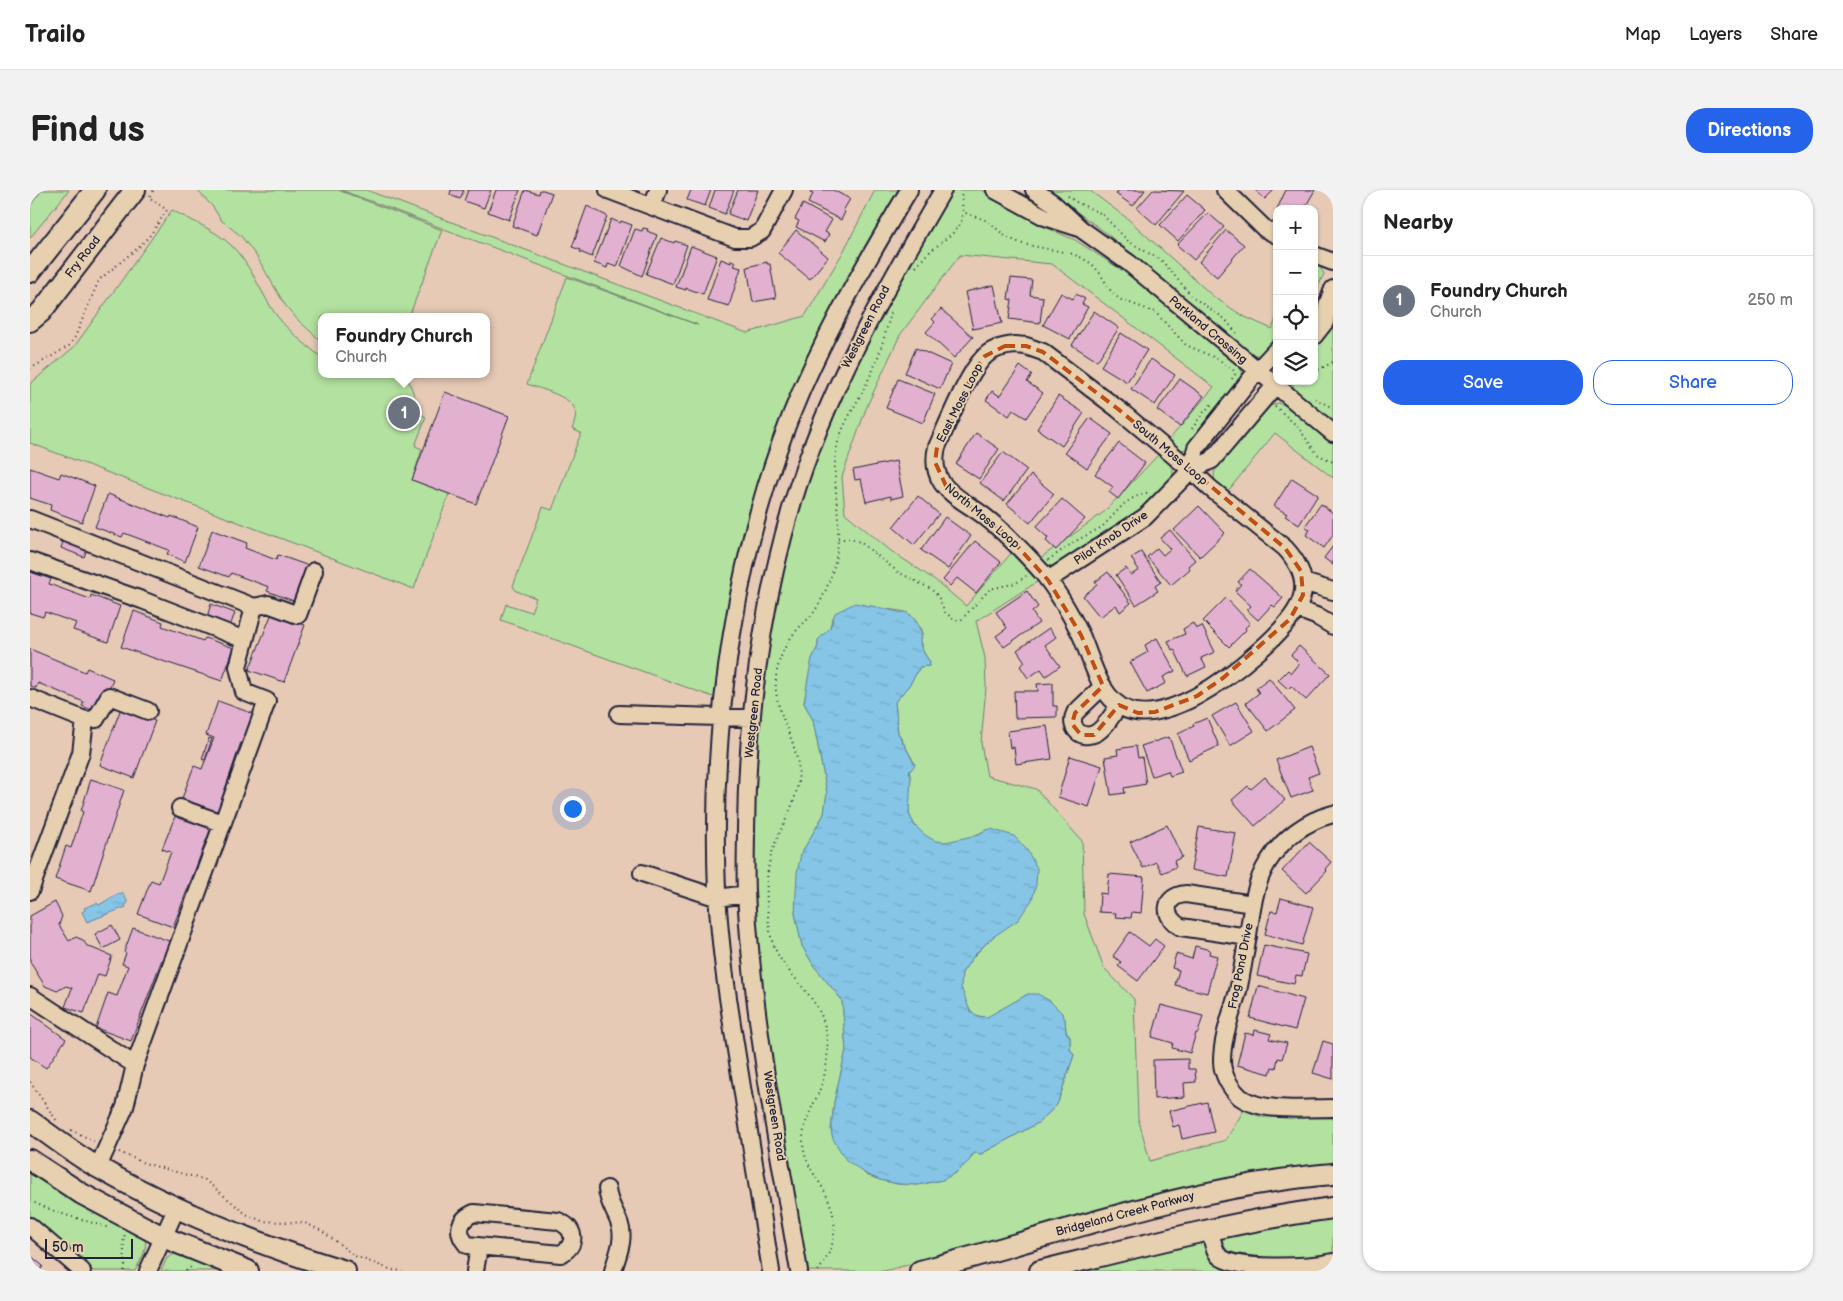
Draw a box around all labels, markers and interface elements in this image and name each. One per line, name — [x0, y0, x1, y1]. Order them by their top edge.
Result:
text: Trailo — [25, 20, 85, 49]
text: Map — [1625, 24, 1661, 45]
text: Layers — [1689, 24, 1742, 45]
text: Share — [1770, 24, 1818, 45]
button: Directions — [1686, 108, 1813, 153]
text: Find us — [30, 109, 145, 152]
map controls — [1273, 205, 1318, 385]
button: + — [1273, 205, 1318, 250]
text: Nearby — [1383, 210, 1453, 235]
street label: Fry Road — [62, 233, 104, 281]
button: − — [1273, 250, 1318, 295]
text: Foundry Church — [1430, 280, 1568, 303]
street label: Westgreen Road — [839, 283, 893, 371]
text: 1 — [1396, 291, 1402, 310]
text: 250 m — [1747, 291, 1793, 310]
street label: Parkland Crossing — [1166, 293, 1250, 367]
button: locate — [1273, 295, 1318, 340]
text: Church — [1430, 303, 1482, 322]
popup — [318, 313, 490, 378]
text: Foundry Church — [335, 325, 473, 348]
button: layers — [1273, 340, 1318, 385]
text: Church — [335, 348, 387, 367]
button: Save — [1383, 360, 1583, 405]
button: Share — [1593, 360, 1793, 405]
street label: East Moss Loop — [934, 361, 986, 445]
pin: 1 — [388, 394, 420, 432]
street label: South Moss Loop — [1129, 417, 1211, 489]
street label: North Moss Loop — [941, 480, 1023, 552]
street label: Pilot Knob Drive — [1071, 508, 1151, 568]
street label: Westgreen Road — [742, 667, 766, 759]
your location — [560, 796, 586, 822]
street label: Frog Pond Drive — [1225, 922, 1257, 1010]
street label: Westgreen Road — [759, 1070, 789, 1162]
street label: Bridgeland Creek Parkway — [1054, 1188, 1196, 1240]
scale bar — [45, 1236, 132, 1259]
text: 50 m — [52, 1239, 84, 1256]

